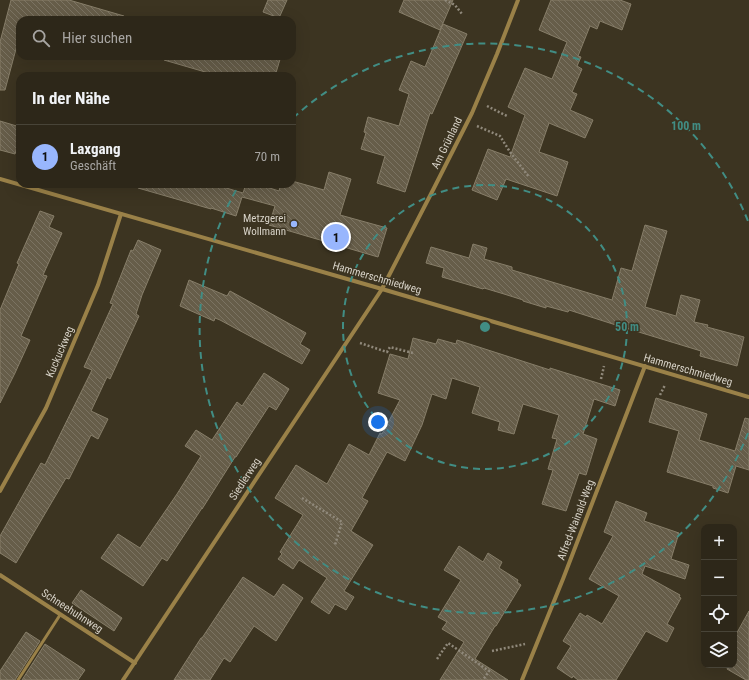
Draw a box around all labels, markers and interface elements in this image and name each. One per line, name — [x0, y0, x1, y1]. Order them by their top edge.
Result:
search box — [16, 16, 296, 60]
icon: search — [30, 27, 52, 49]
text: Hier suchen — [62, 29, 132, 47]
text: In der Nähe — [32, 88, 110, 108]
street label: Am Grünland — [429, 115, 465, 171]
text: 100 m — [671, 119, 701, 133]
text: Laxgang — [70, 140, 120, 158]
text: 1 — [42, 149, 48, 164]
text: 70 m — [254, 149, 280, 164]
text: Geschäft — [70, 158, 116, 173]
place label: Metzgerei Wollmann — [243, 212, 286, 238]
marker: Metzgerei Wollmann — [289, 219, 299, 229]
pin: 1 — [323, 222, 349, 252]
street label: Hammerschmiedweg — [331, 259, 423, 297]
centre of rings — [478, 320, 492, 334]
text: 50 m — [615, 320, 639, 334]
street label: Kuckuckweg — [43, 324, 77, 380]
street label: Hammerschmiedweg — [642, 351, 734, 389]
your location — [368, 412, 388, 432]
street label: Siedlerweg — [227, 455, 263, 503]
street label: Alfred-Wainald-Weg — [555, 478, 597, 562]
map controls — [701, 524, 737, 668]
button: + — [701, 524, 737, 560]
button: − — [701, 560, 737, 596]
street label: Schneehuhnweg — [39, 586, 105, 636]
button: locate — [701, 596, 737, 632]
button: layers — [701, 632, 737, 668]

